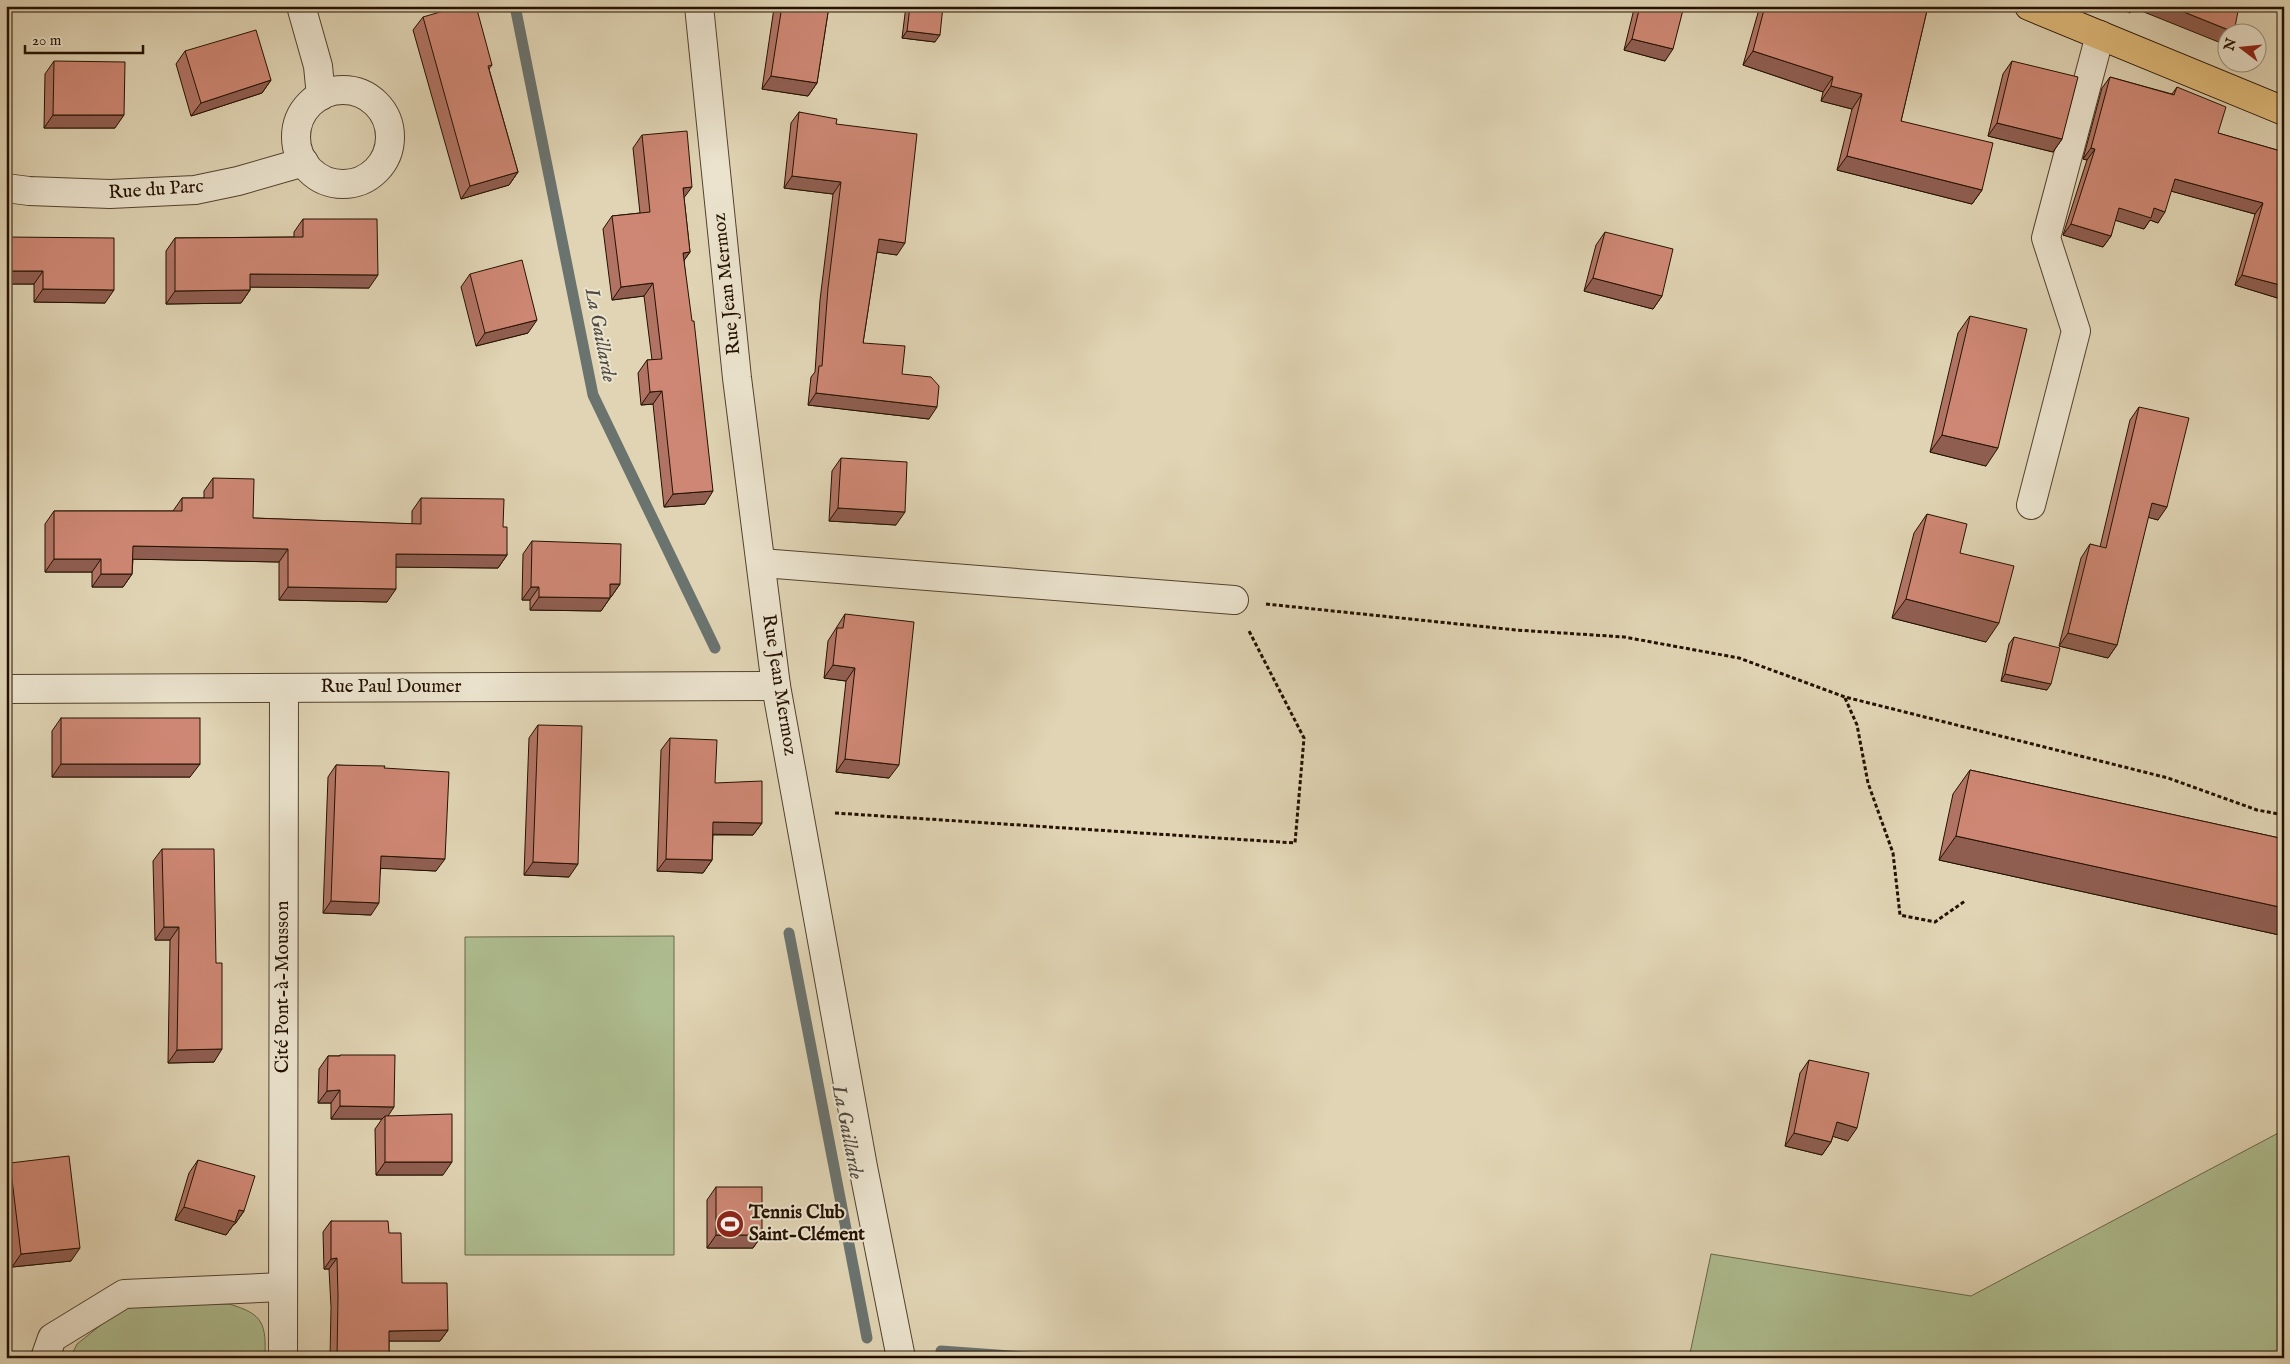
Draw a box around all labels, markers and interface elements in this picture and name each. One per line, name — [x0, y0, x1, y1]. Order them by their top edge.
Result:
scale bar — [25, 22, 142, 54]
north arrow — [2218, 22, 2268, 72]
text: 20 m — [32, 31, 62, 50]
text: N — [2220, 36, 2241, 54]
street label: Rue du Parc — [108, 175, 204, 205]
street label: Rue Jean Mermoz — [708, 212, 746, 356]
water label: La Gaillarde — [578, 285, 621, 385]
street label: Rue Jean Mermoz — [756, 613, 802, 758]
street label: Rue Paul Doumer — [321, 675, 461, 699]
street label: Cité Pont-à-Mousson — [271, 901, 295, 1073]
water label: La Gaillarde — [825, 1082, 868, 1182]
place label: Tennis Club Saint-Clément — [748, 1201, 865, 1247]
sports icon: Tennis Club Saint-Clément — [715, 1209, 745, 1239]

